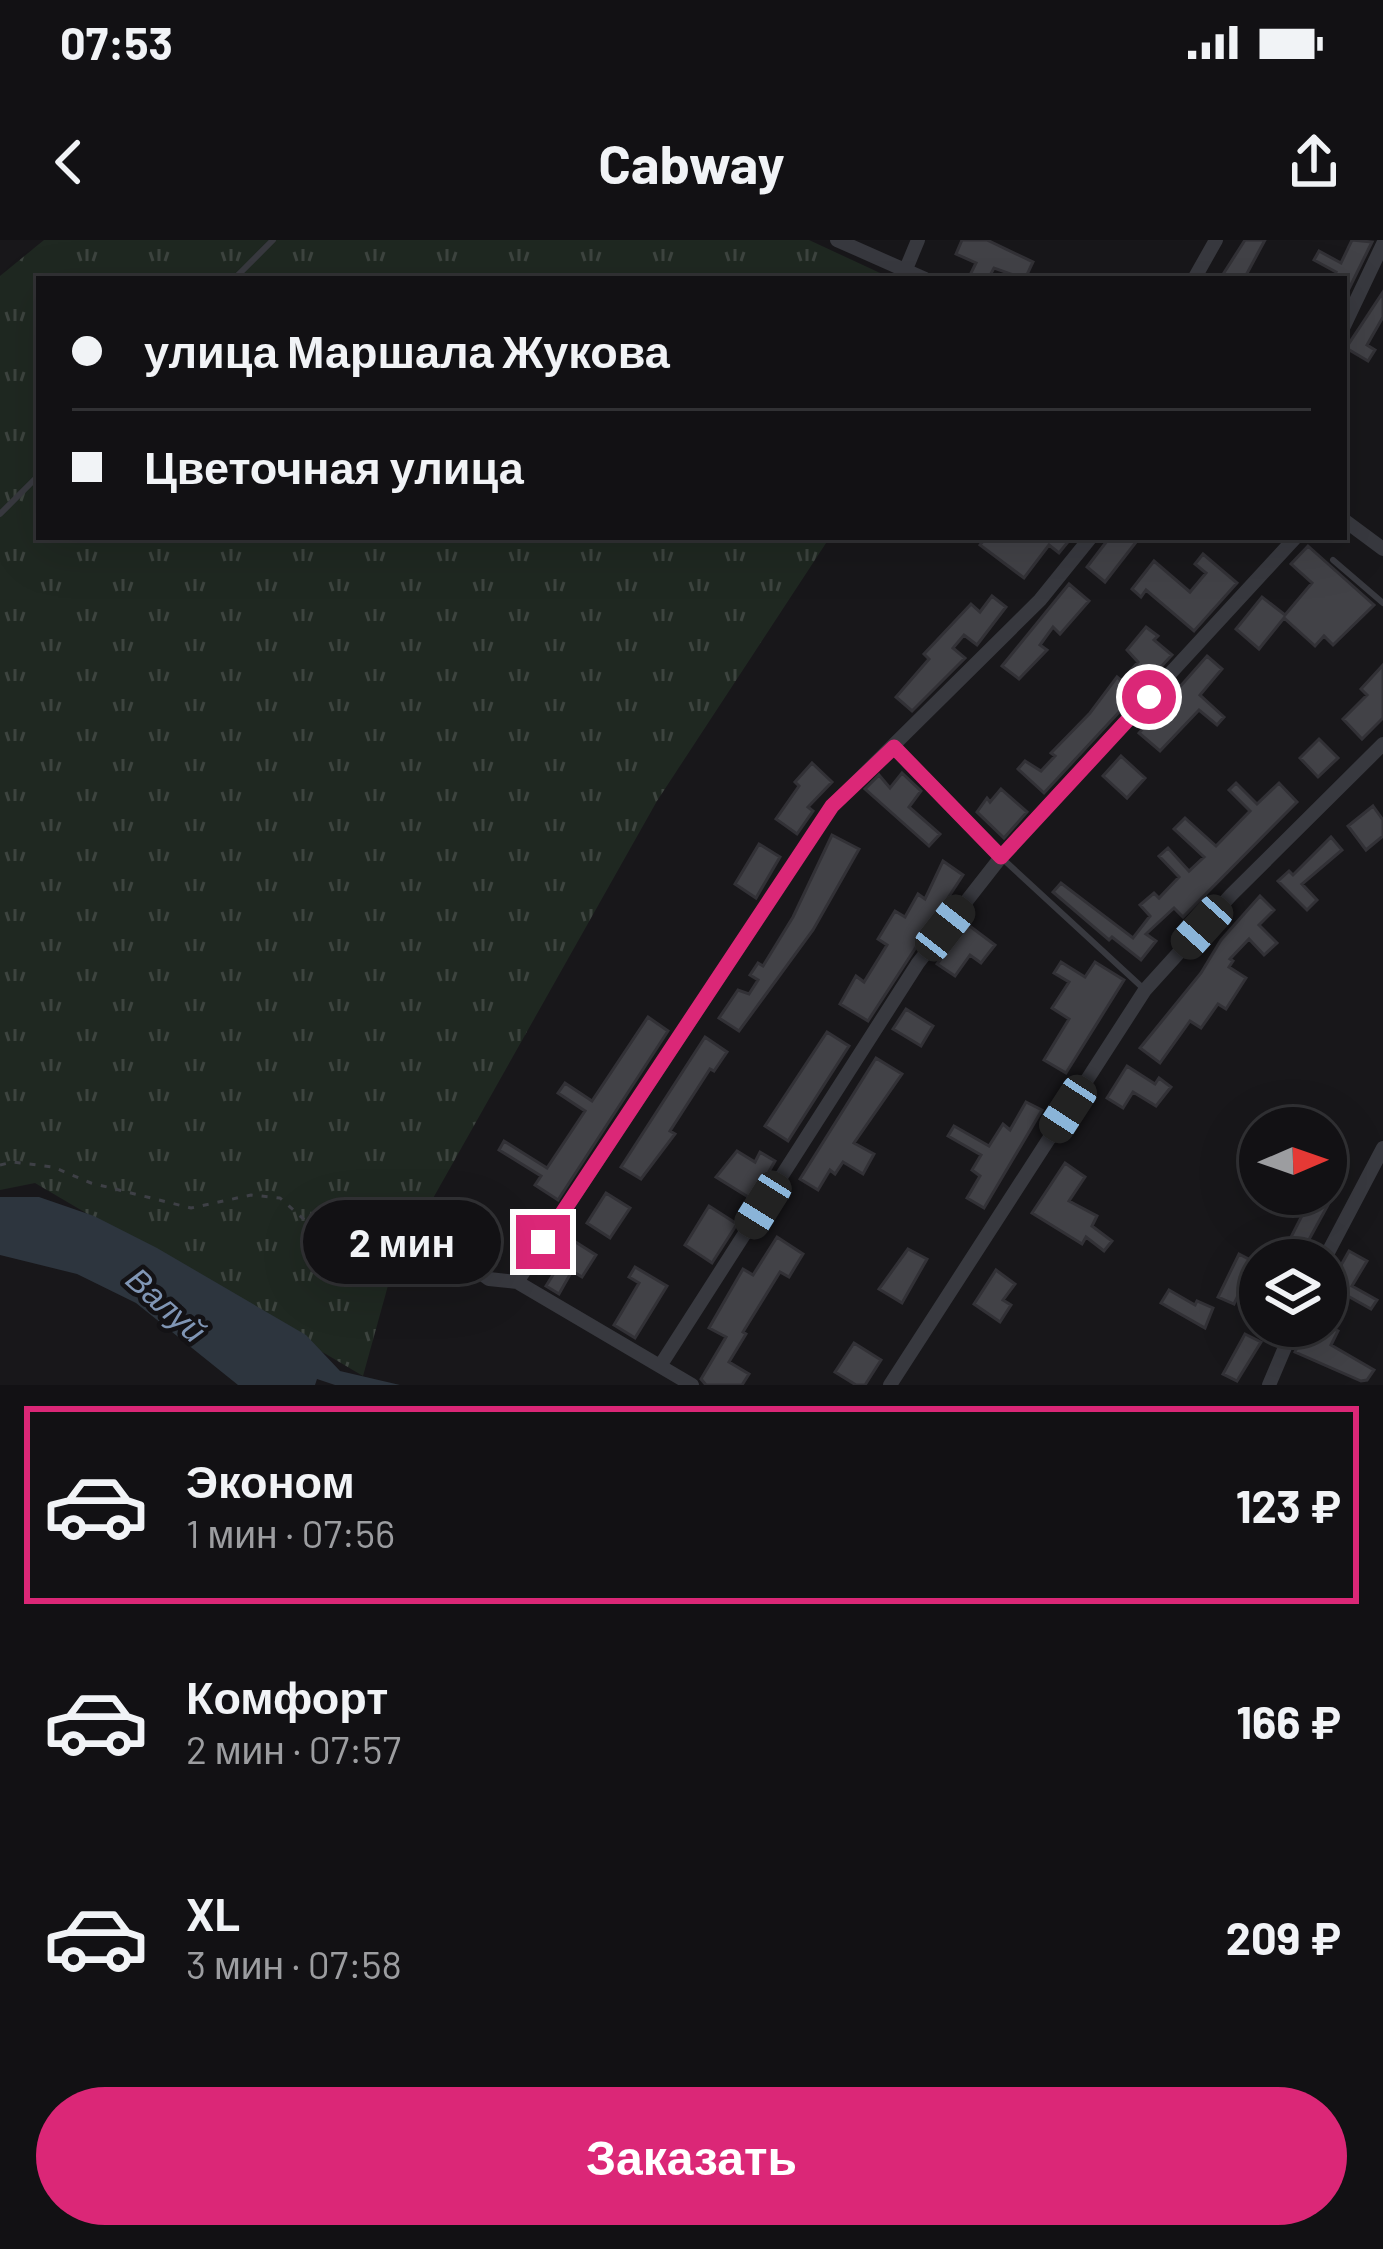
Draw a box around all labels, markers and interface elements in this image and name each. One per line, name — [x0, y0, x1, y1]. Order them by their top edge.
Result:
text: 07:53 — [60, 15, 173, 69]
icon: back — [36, 129, 102, 195]
icon: share — [1281, 129, 1347, 195]
text: Cabway — [598, 130, 785, 195]
text: улица Маршала Жукова — [144, 323, 670, 377]
text: Цветочная улица — [144, 439, 524, 493]
route start — [1122, 670, 1176, 724]
car — [1165, 888, 1239, 966]
car — [909, 889, 981, 967]
car — [1033, 1069, 1103, 1149]
north arrow — [1239, 1107, 1347, 1215]
map controls — [1239, 1107, 1347, 1347]
car — [729, 1165, 797, 1245]
callout: 2 мин — [303, 1200, 501, 1284]
route end — [516, 1215, 570, 1269]
text: 2 мин — [349, 1218, 455, 1265]
button: layers — [1239, 1239, 1347, 1347]
water label: Валуй — [119, 1258, 215, 1350]
icon: car — [42, 1451, 150, 1559]
text: Эконом — [186, 1453, 355, 1507]
text: 123 ₽ — [1236, 1478, 1341, 1532]
text: 1 мин · 07:56 — [186, 1509, 395, 1556]
icon: car — [42, 1667, 150, 1775]
text: Комфорт — [186, 1669, 388, 1723]
text: 166 ₽ — [1236, 1694, 1341, 1748]
text: 2 мин · 07:57 — [186, 1725, 401, 1772]
icon: car — [42, 1883, 150, 1991]
text: XL — [186, 1886, 240, 1940]
text: 209 ₽ — [1226, 1910, 1341, 1964]
text: 3 мин · 07:58 — [186, 1940, 402, 1987]
button: Заказать — [36, 2087, 1347, 2225]

